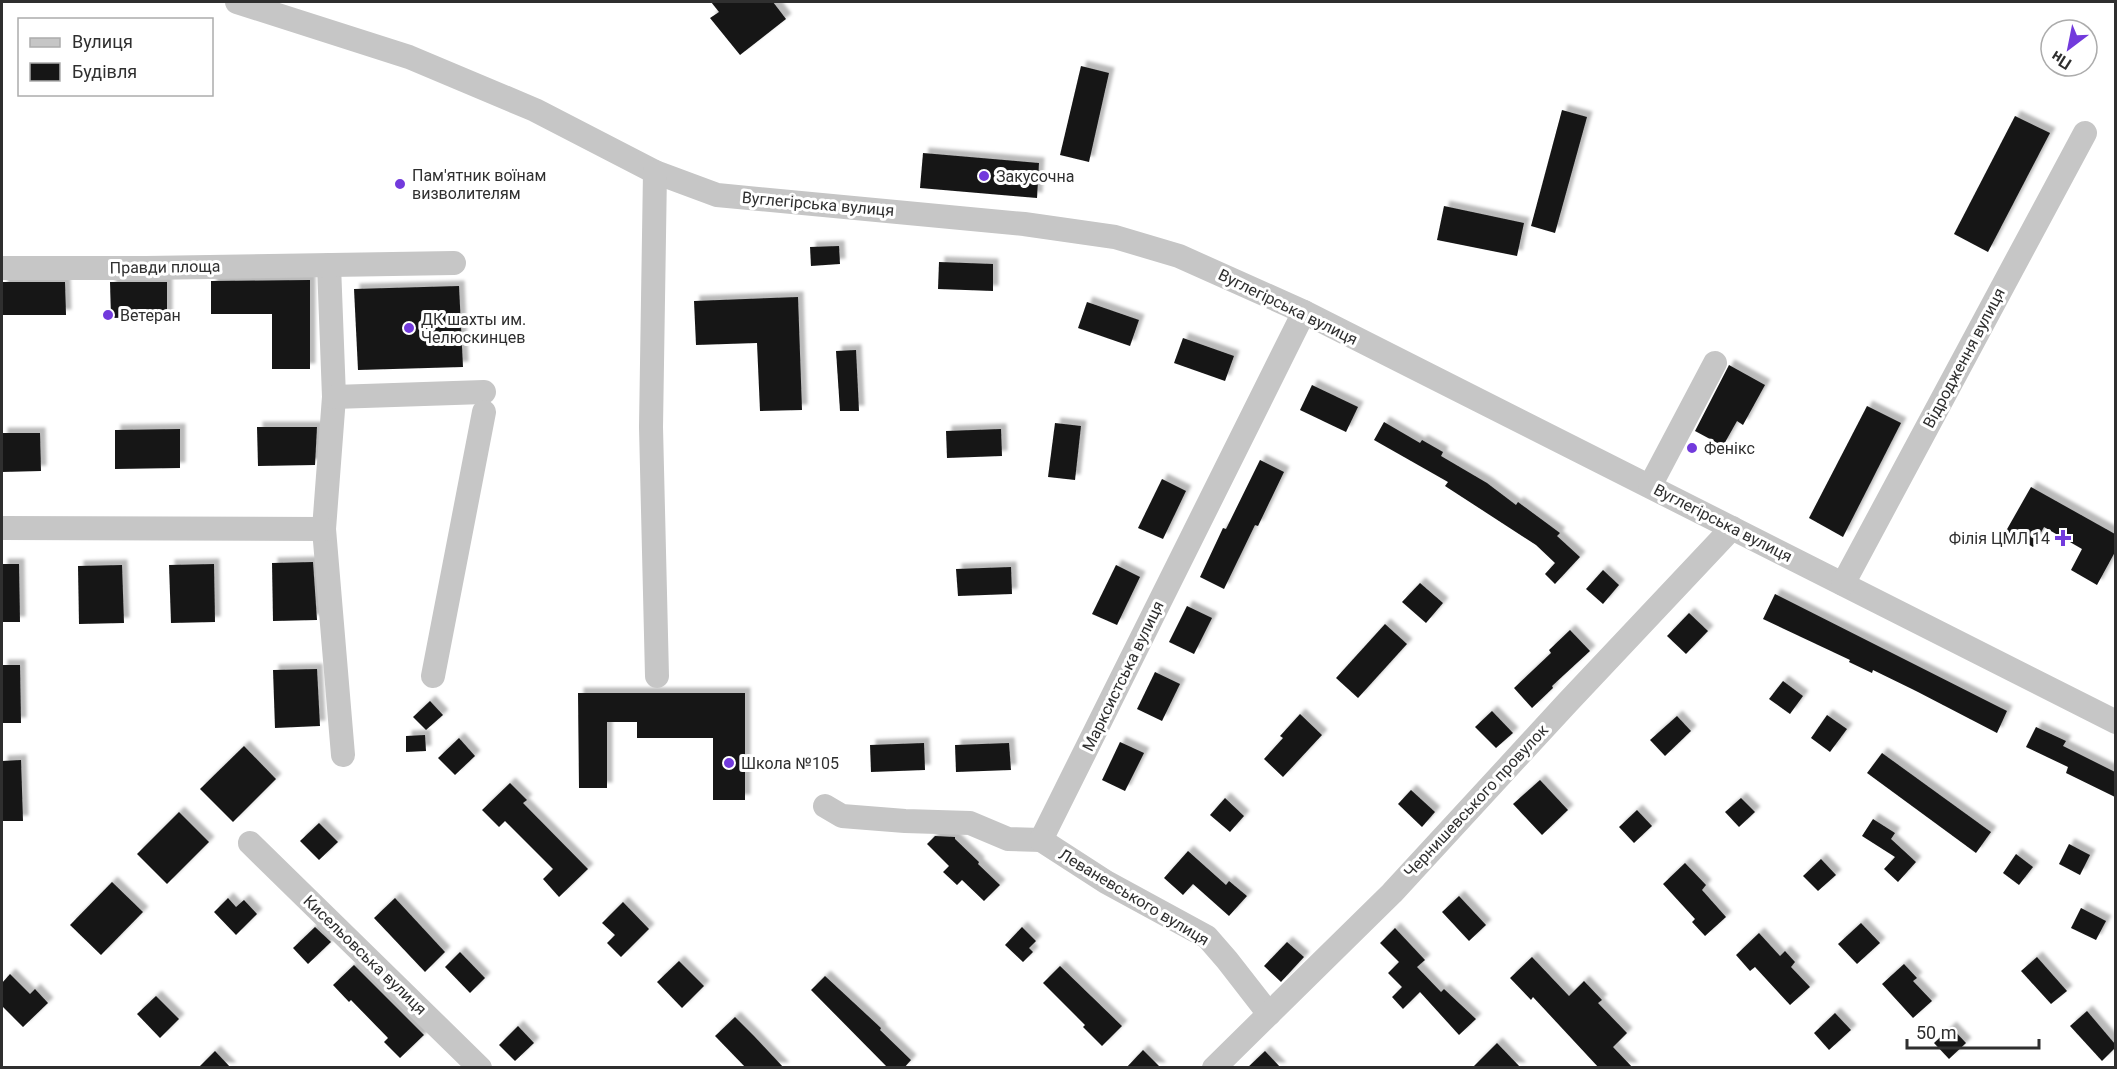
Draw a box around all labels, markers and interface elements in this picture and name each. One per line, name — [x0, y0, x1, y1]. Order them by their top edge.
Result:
legend — [18, 18, 213, 96]
north arrow — [2039, 18, 2099, 78]
text: Вулиця — [72, 31, 133, 52]
text: Пн — [2048, 47, 2075, 74]
text: Будівля — [72, 61, 137, 82]
place label: Пам'ятник воїнам визволителям — [412, 166, 546, 203]
place label: Закусочна — [996, 167, 1074, 186]
marker: Закусочна — [977, 169, 991, 183]
marker: Пам'ятник воїнам визволителям — [393, 177, 407, 191]
street label: Вуглегірська вулиця — [741, 188, 895, 220]
street label: Правди площа — [110, 257, 220, 277]
street label: Вуглегірська вулиця — [1215, 265, 1361, 349]
street label: Відродження вулиця — [1919, 285, 2009, 431]
place label: Ветеран — [120, 306, 181, 325]
marker: Ветеран — [101, 308, 115, 322]
place label: ДК шахты им. Челюскинцев — [421, 310, 526, 347]
marker: ДК шахты им. Челюскинцев — [402, 321, 416, 335]
place label: Фенікс — [1704, 439, 1755, 458]
marker: Фенікс — [1685, 441, 1699, 455]
street label: Вуглегірська вулиця — [1651, 480, 1795, 566]
place label: Філія ЦМЛ 14 — [1949, 529, 2050, 548]
marker: Філія ЦМЛ 14 — [2054, 529, 2072, 547]
street label: Марксистська вулиця — [1078, 598, 1168, 754]
street label: Чернишевського провулок — [1400, 720, 1552, 882]
place label: Школа №105 — [741, 754, 839, 773]
marker: Школа №105 — [722, 756, 736, 770]
street label: Леваневського вулиця — [1055, 845, 1213, 949]
street label: Кисельовська вулиця — [299, 891, 431, 1019]
scale bar — [1907, 1012, 2039, 1050]
text: 50 m — [1916, 1022, 1956, 1043]

